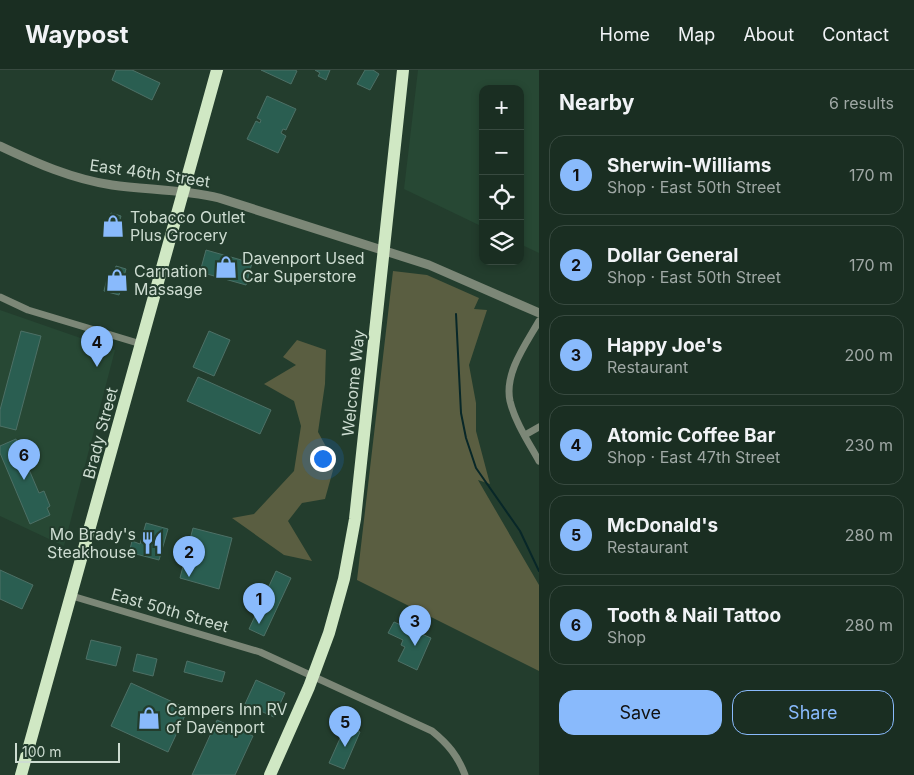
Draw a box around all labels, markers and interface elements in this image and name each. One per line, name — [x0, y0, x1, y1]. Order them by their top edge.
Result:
text: Waypost — [25, 20, 129, 49]
text: Home — [600, 24, 650, 45]
text: Map — [678, 24, 715, 45]
text: About — [743, 24, 794, 45]
text: Contact — [822, 24, 889, 45]
map controls — [479, 85, 524, 265]
button: + — [479, 85, 524, 130]
text: Nearby — [559, 90, 634, 115]
text: 6 results — [829, 93, 894, 113]
button: − — [479, 130, 524, 175]
text: Sherwin-Williams — [607, 154, 771, 177]
street label: East 46th Street — [89, 155, 211, 191]
text: 1 — [573, 165, 579, 185]
text: 170 m — [849, 165, 893, 185]
button: locate — [479, 175, 524, 220]
text: Shop · East 50th Street — [607, 177, 781, 197]
place label: Tobacco Outlet Plus Grocery — [130, 207, 245, 245]
shop icon: Tobacco Outlet Plus Grocery — [100, 213, 126, 239]
button: layers — [479, 220, 524, 265]
text: Dollar General — [607, 244, 738, 267]
place label: Davenport Used Car Superstore — [242, 248, 365, 286]
shop icon: Davenport Used Car Superstore — [213, 254, 239, 280]
text: 2 — [571, 255, 581, 275]
text: 170 m — [849, 255, 893, 275]
place label: Carnation Massage — [134, 261, 208, 299]
shop icon: Carnation Massage — [104, 267, 130, 293]
text: Shop · East 50th Street — [607, 267, 781, 287]
pin: 4 — [81, 326, 113, 367]
street label: Welcome Way — [337, 329, 369, 437]
text: Happy Joe's — [607, 334, 722, 357]
text: 3 — [571, 345, 581, 365]
text: 200 m — [845, 345, 893, 365]
text: Restaurant — [607, 357, 688, 377]
street label: Brady Street — [78, 385, 122, 481]
text: Atomic Coffee Bar — [607, 424, 775, 447]
text: 4 — [571, 435, 581, 455]
text: 230 m — [845, 435, 893, 455]
pin: 6 — [8, 439, 40, 480]
your location — [310, 446, 336, 472]
text: Shop · East 47th Street — [607, 447, 780, 467]
text: McDonald's — [607, 514, 718, 537]
place label: Mo Brady's Steakhouse — [47, 524, 136, 562]
text: 5 — [571, 525, 581, 545]
text: 280 m — [845, 525, 893, 545]
restaurant icon: Mo Brady's Steakhouse — [139, 530, 165, 556]
pin: 2 — [173, 536, 205, 577]
text: Restaurant — [607, 537, 688, 557]
pin: 1 — [243, 583, 275, 624]
street label: East 50th Street — [109, 584, 231, 636]
text: Tooth & Nail Tattoo — [607, 604, 781, 627]
pin: 3 — [399, 605, 431, 646]
text: 6 — [571, 615, 581, 635]
text: 280 m — [845, 615, 893, 635]
text: Shop — [607, 627, 646, 647]
button: Save — [559, 690, 722, 735]
button: Share — [732, 690, 894, 735]
place label: Campers Inn RV of Davenport — [166, 699, 288, 737]
shop icon: Campers Inn RV of Davenport — [136, 705, 162, 731]
pin: 5 — [329, 706, 361, 747]
scale bar — [15, 740, 120, 763]
text: 100 m — [22, 743, 62, 760]

